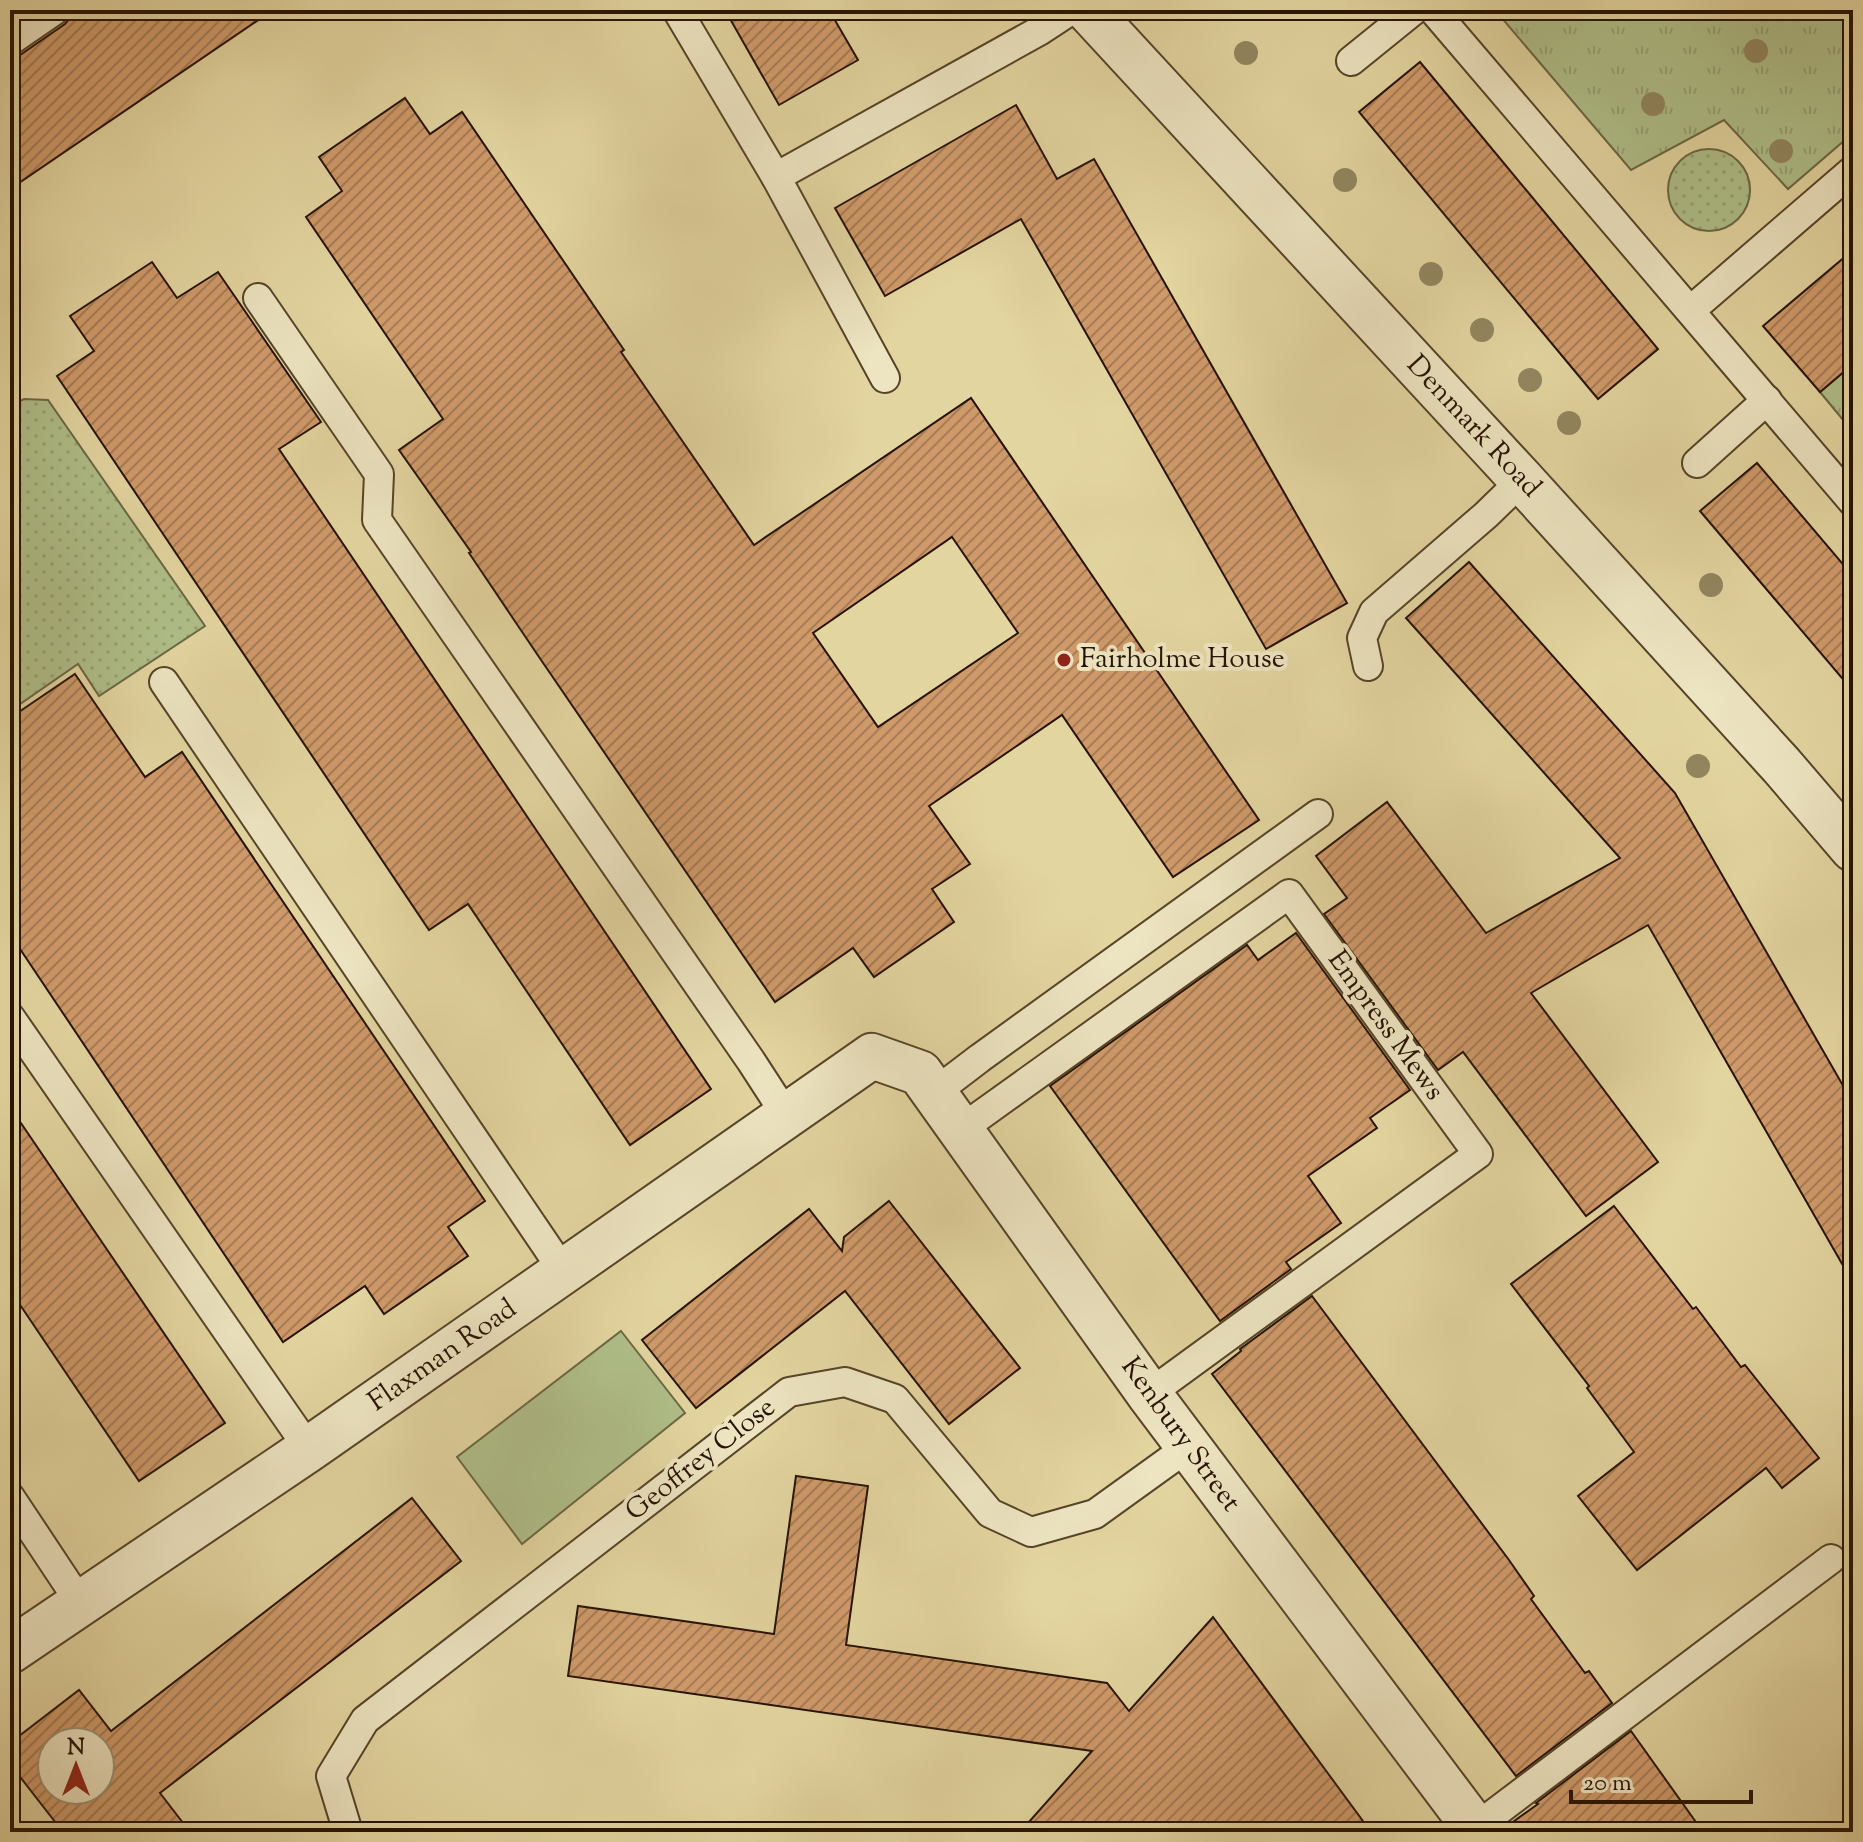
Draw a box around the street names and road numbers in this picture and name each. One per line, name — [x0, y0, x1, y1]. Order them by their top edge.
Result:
street label: Denmark Road — [1396, 347, 1550, 507]
street label: Empress Mews — [1317, 943, 1453, 1109]
street label: Flaxman Road — [361, 1290, 526, 1422]
street label: Kenbury Street — [1110, 1349, 1250, 1521]
street label: Geoffrey Close — [617, 1389, 785, 1531]

